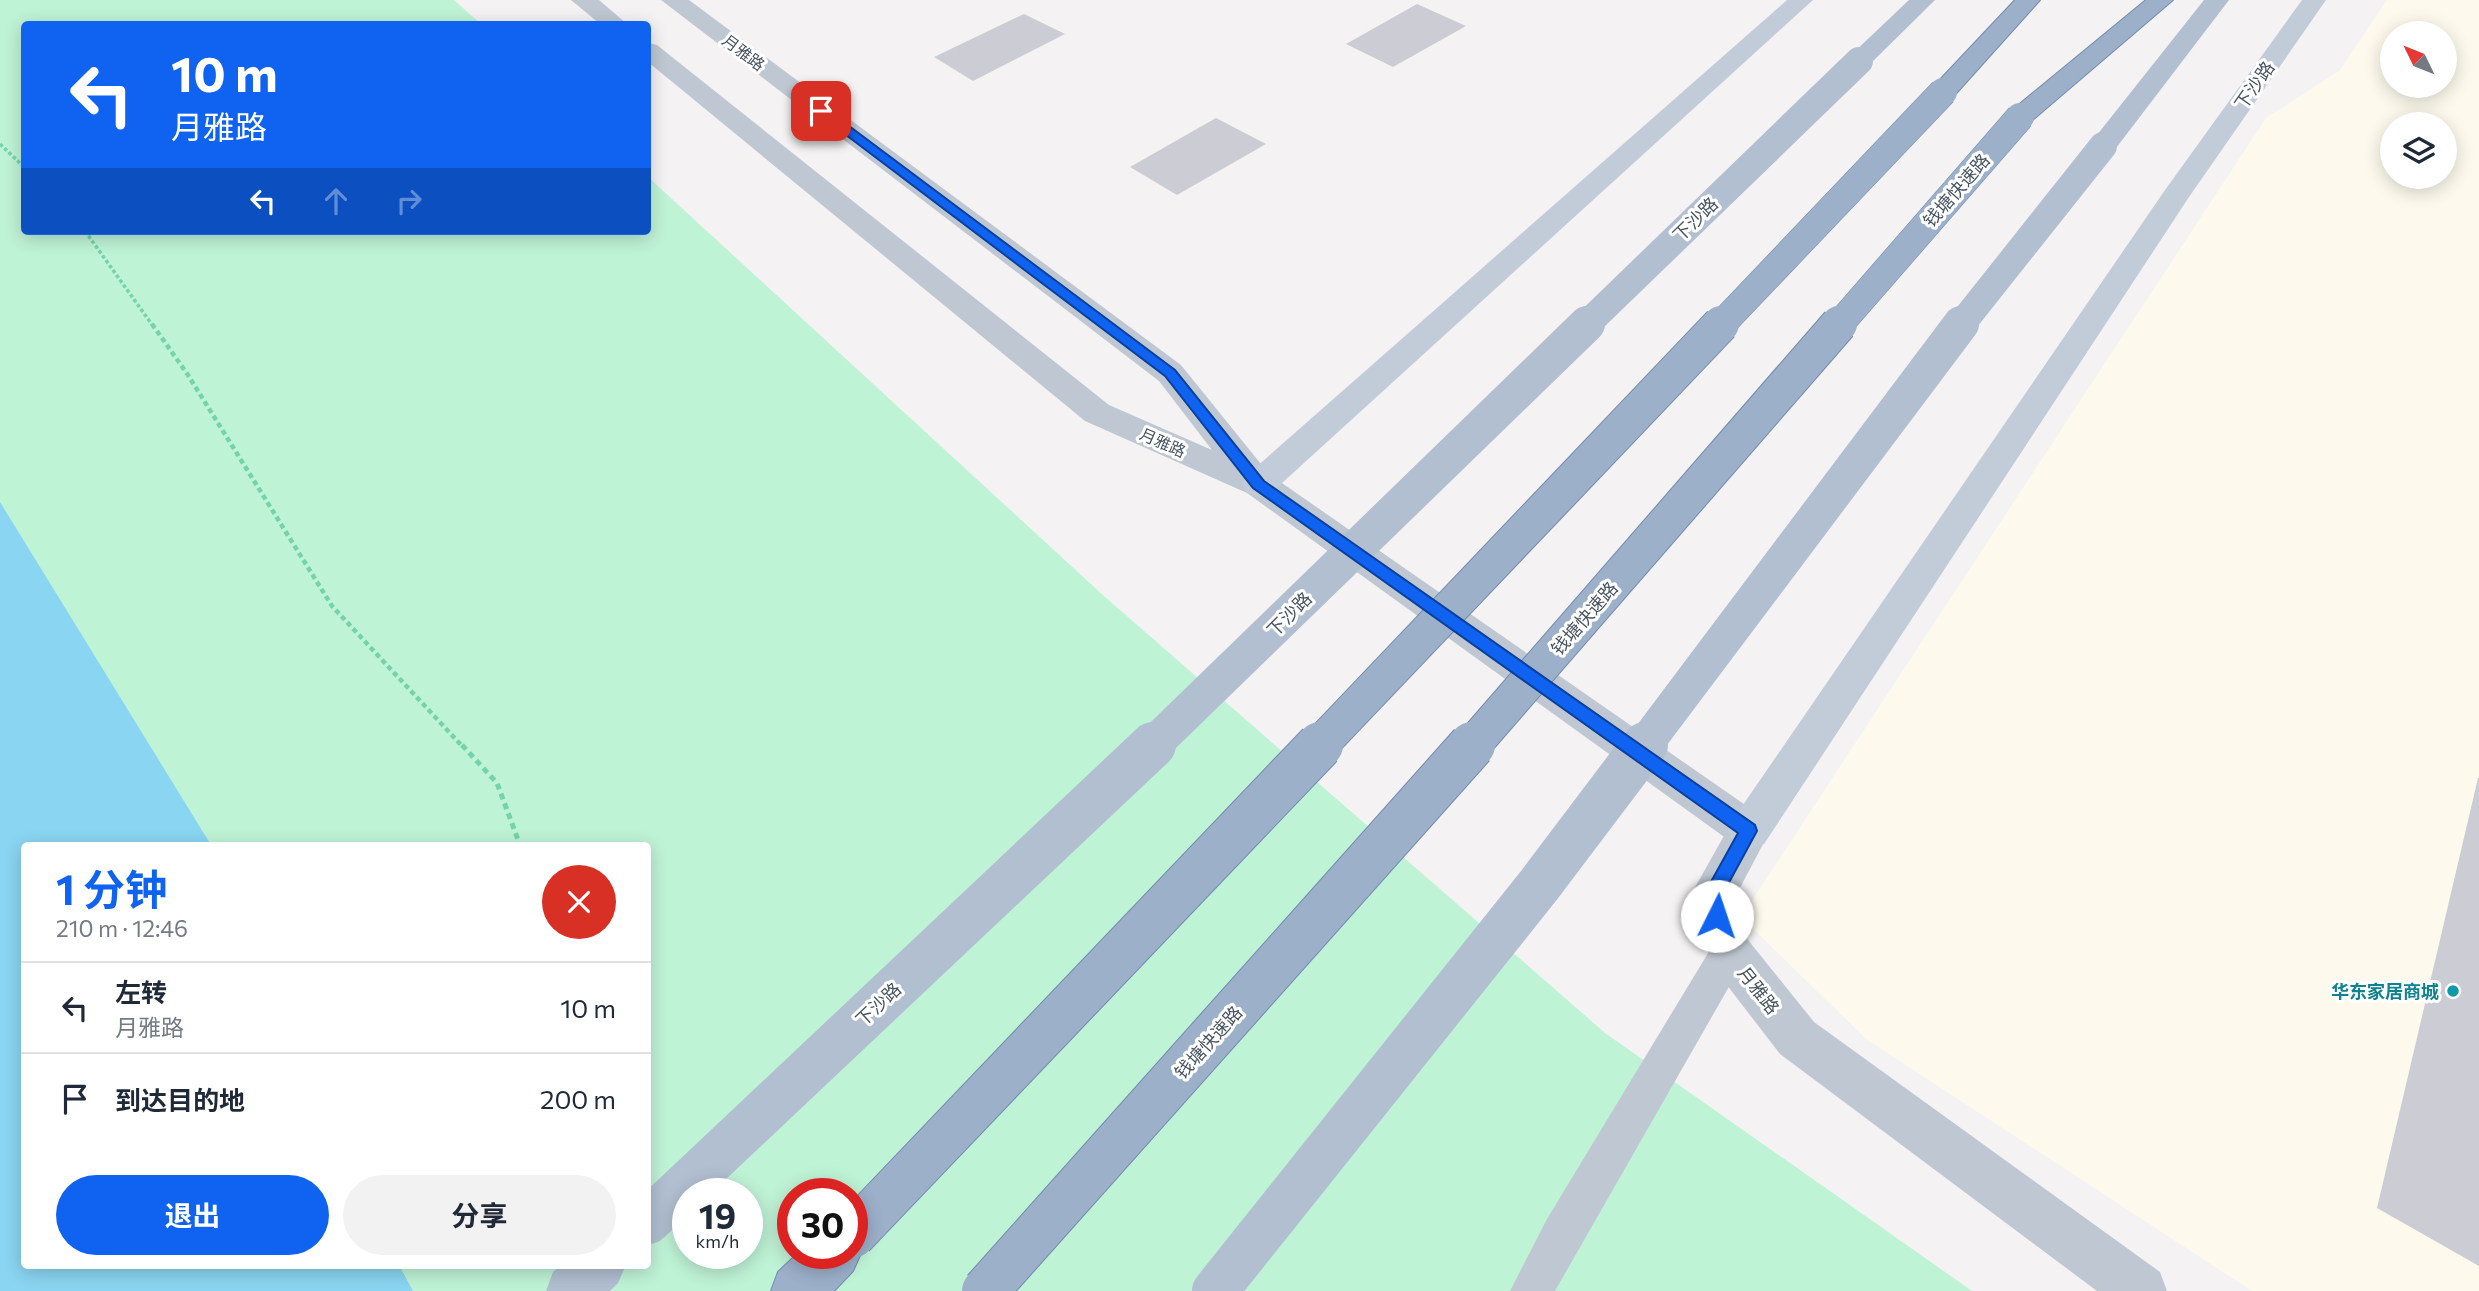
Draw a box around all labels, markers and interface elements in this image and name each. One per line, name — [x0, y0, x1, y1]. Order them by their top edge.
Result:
north arrow — [2380, 21, 2457, 98]
map controls — [2380, 21, 2457, 189]
street label: 月雅路 — [719, 30, 769, 74]
text: 10 m — [171, 42, 278, 102]
icon: left — [56, 49, 147, 140]
street label: 下沙路 — [2230, 57, 2278, 113]
pin — [791, 81, 851, 141]
icon: arrive — [802, 92, 840, 130]
text: 月雅路 — [171, 106, 267, 146]
button: layers — [2380, 112, 2457, 189]
street label: 钱塘快速路 — [1918, 149, 1994, 231]
icon: left — [244, 182, 282, 220]
icon: ahead — [317, 182, 355, 220]
icon: right — [390, 182, 428, 220]
street label: 下沙路 — [1668, 192, 1722, 246]
street label: 月雅路 — [1137, 424, 1189, 460]
street label: 钱塘快速路 — [1546, 577, 1622, 659]
street label: 下沙路 — [1262, 587, 1316, 641]
text: 1 分钟 — [56, 862, 167, 914]
button: close — [542, 865, 616, 939]
position arrow — [1680, 879, 1754, 953]
text: 210 m · 12:46 — [56, 914, 188, 942]
street label: 月雅路 — [1734, 962, 1784, 1018]
text: 左转 — [115, 976, 167, 1007]
street label: 下沙路 — [851, 978, 905, 1030]
place label: 华东家居商城 — [2331, 980, 2439, 1002]
marker: 华东家居商城 — [2445, 983, 2461, 999]
icon: left — [56, 989, 94, 1027]
text: 10 m — [560, 992, 616, 1023]
street label: 钱塘快速路 — [1170, 1001, 1246, 1083]
text: 月雅路 — [115, 1013, 184, 1041]
icon: arrive — [56, 1080, 94, 1118]
text: 200 m — [540, 1083, 616, 1114]
text: 到达目的地 — [115, 1084, 245, 1115]
button: 退出 — [56, 1175, 329, 1255]
button: 分享 — [343, 1175, 616, 1255]
speed limit sign: 30 — [777, 1178, 868, 1269]
text: 19 — [699, 1193, 736, 1236]
text: km/h — [696, 1230, 739, 1252]

